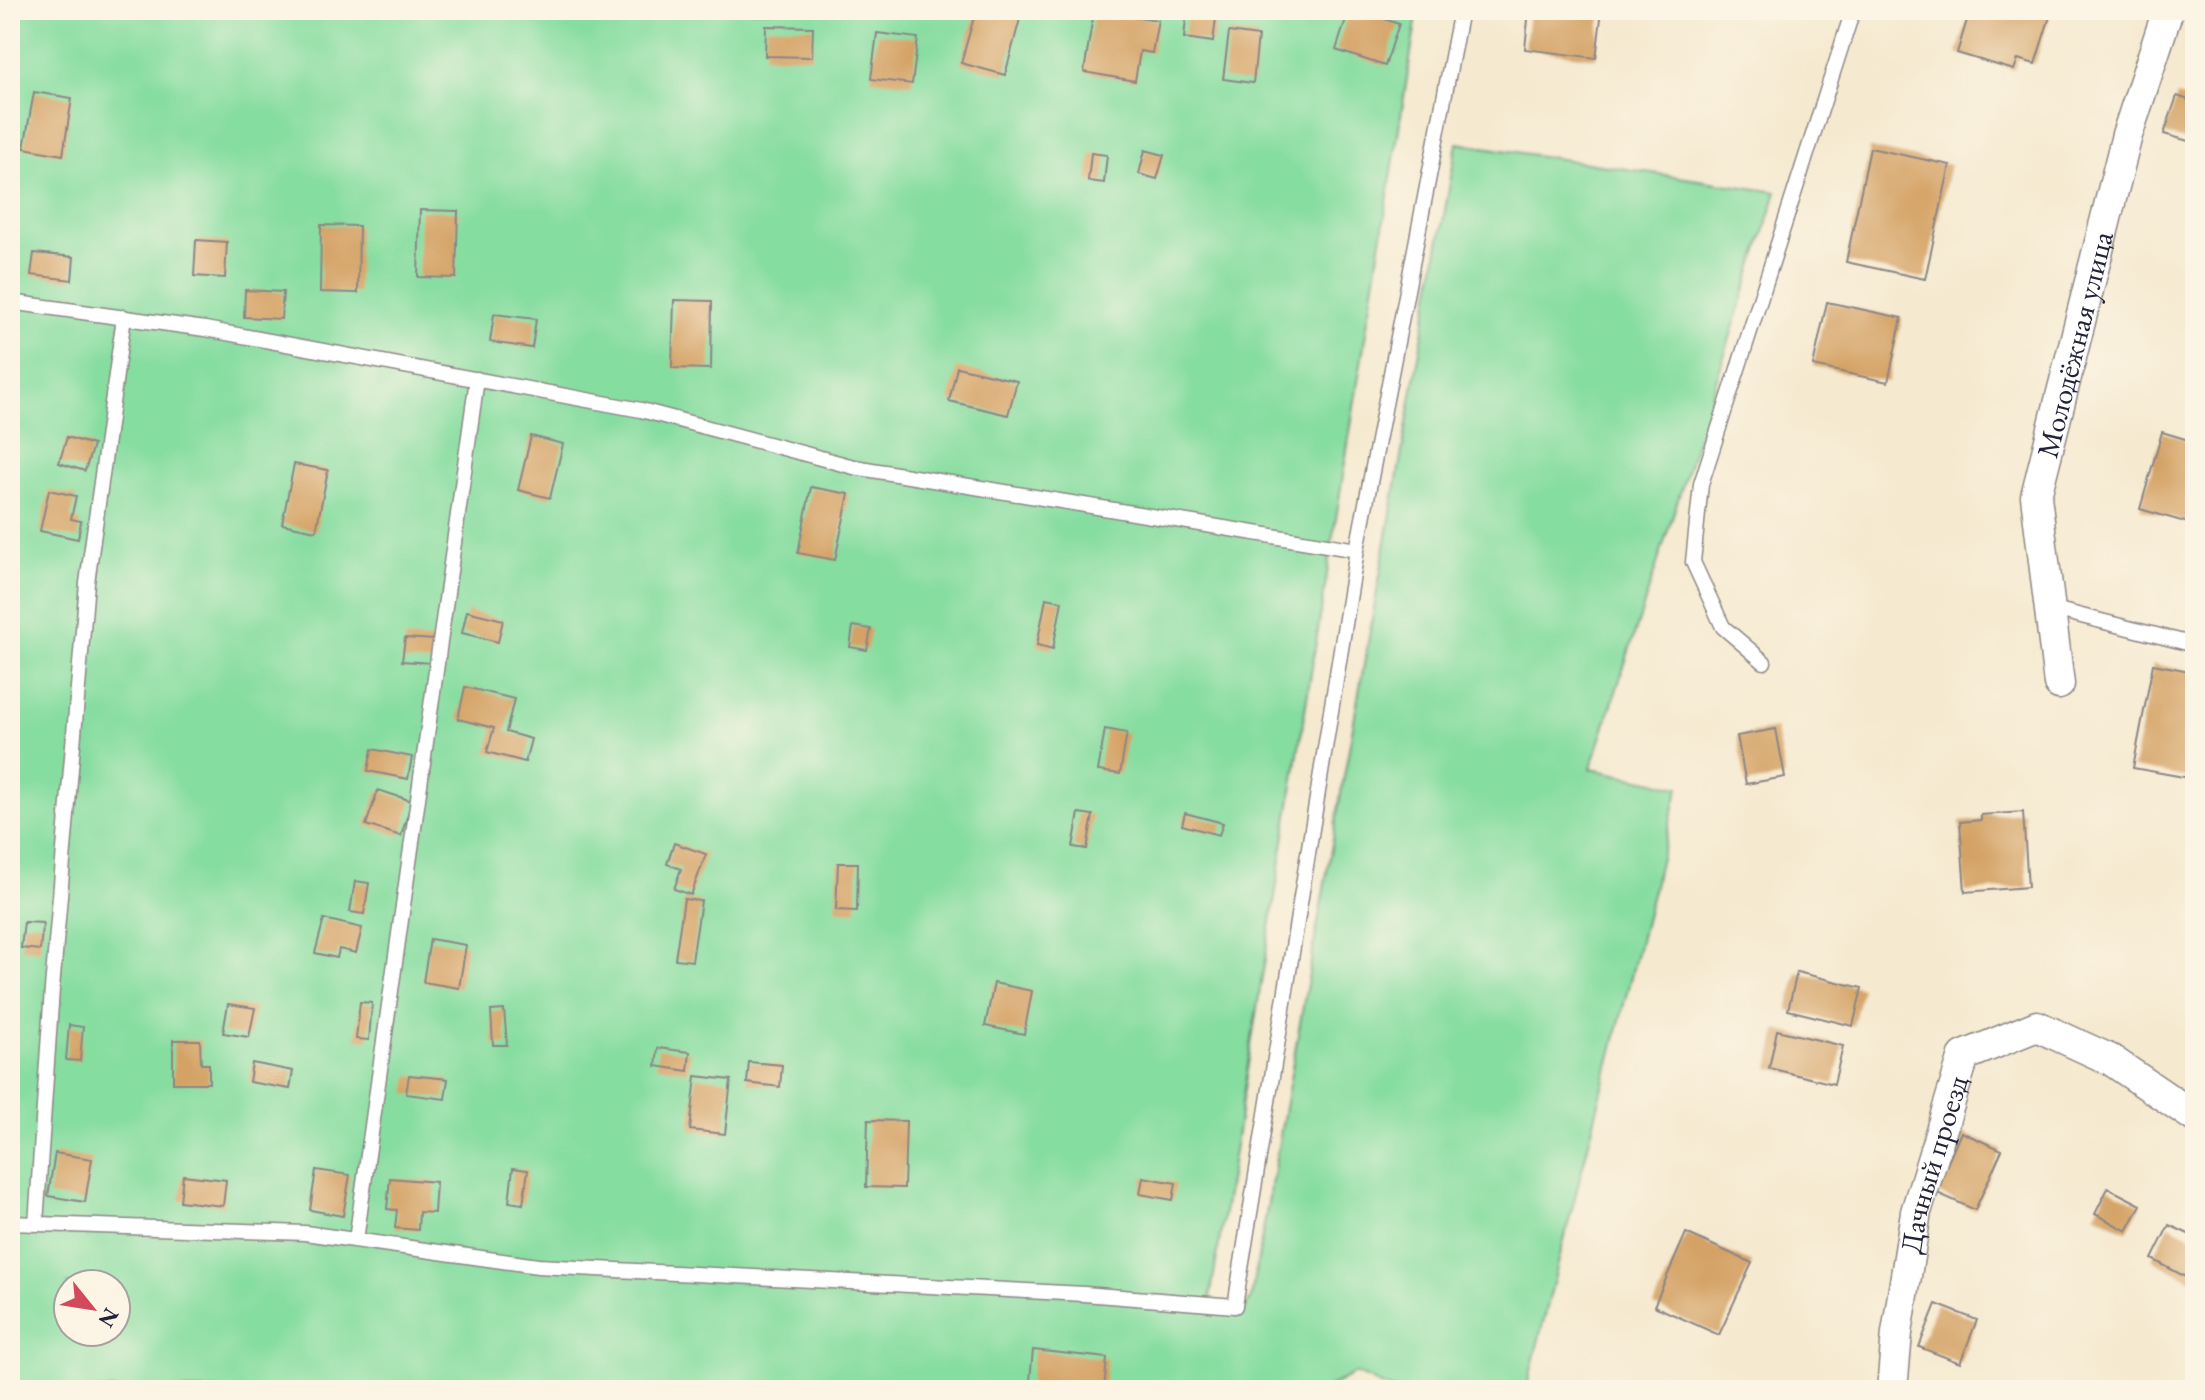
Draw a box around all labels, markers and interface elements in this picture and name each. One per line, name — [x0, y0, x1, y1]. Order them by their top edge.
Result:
street label: Молодёжная улица — [2027, 227, 2122, 461]
street label: Дачный проезд — [1890, 1070, 1977, 1256]
north arrow — [52, 1268, 132, 1348]
text: N — [92, 1303, 126, 1333]

